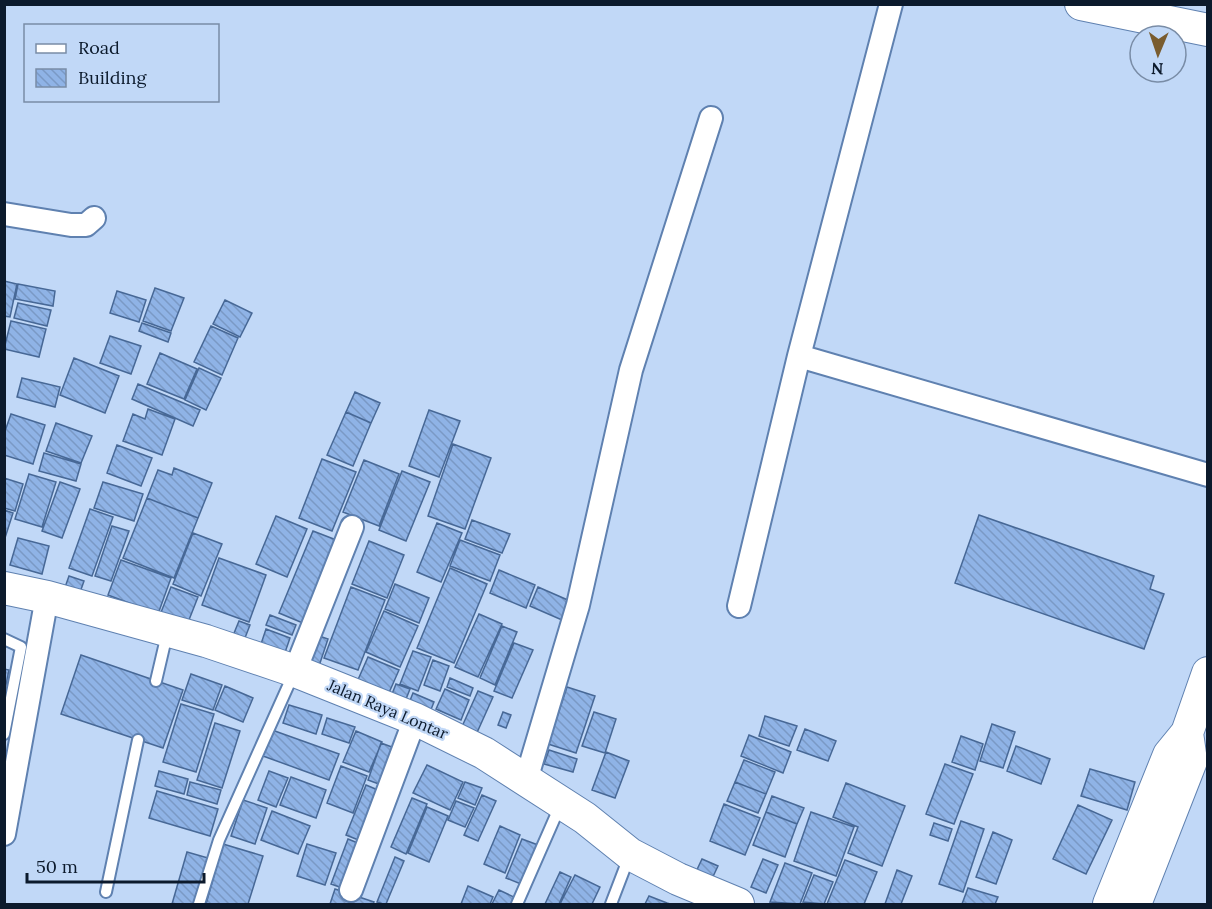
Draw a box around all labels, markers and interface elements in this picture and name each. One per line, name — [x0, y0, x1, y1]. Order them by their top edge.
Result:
legend — [24, 24, 219, 102]
north arrow — [1128, 24, 1188, 84]
text: Road — [78, 36, 120, 59]
text: N — [1151, 59, 1164, 79]
text: Building — [78, 66, 148, 89]
street label: Jalan Raya Lontar — [324, 674, 451, 743]
scale bar — [27, 846, 204, 884]
text: 50 m — [36, 855, 78, 878]

